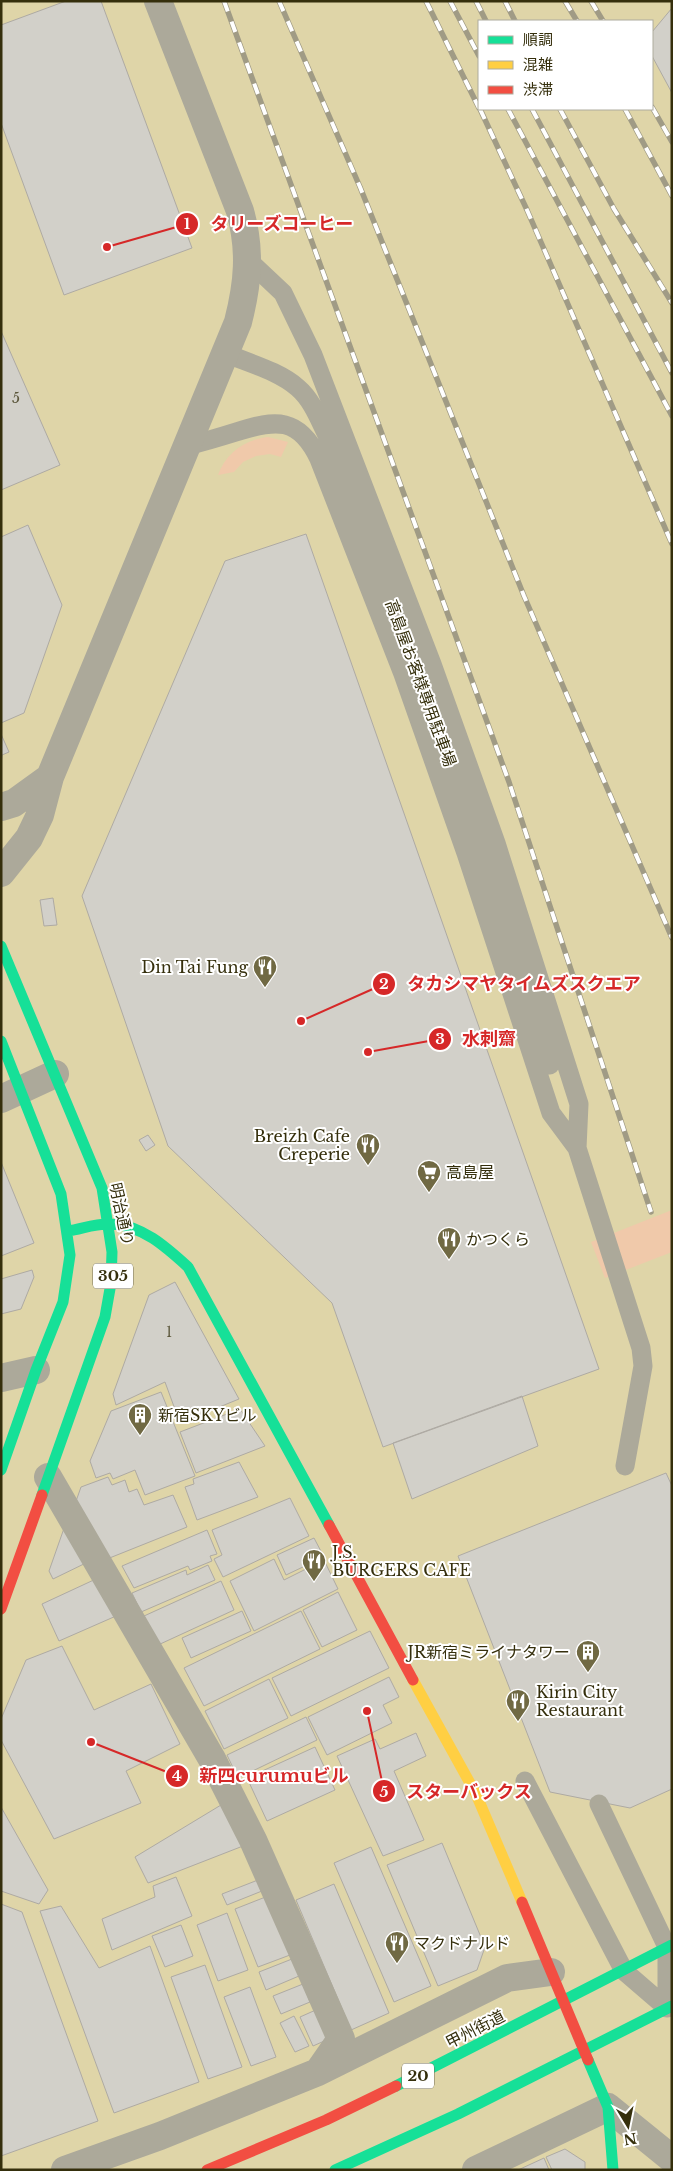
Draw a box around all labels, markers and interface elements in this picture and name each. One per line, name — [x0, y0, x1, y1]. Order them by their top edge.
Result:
legend — [478, 20, 653, 110]
text: 順調 — [523, 30, 553, 49]
text: 混雑 — [523, 55, 553, 74]
text: 渋滞 — [523, 80, 553, 99]
callout: タリーズコーヒー — [175, 207, 364, 240]
text: タリーズコーヒー — [210, 213, 354, 235]
text: 1 — [184, 214, 191, 233]
house number: 5 — [12, 389, 20, 407]
street label: 高島屋お客様専用駐車場 — [382, 597, 460, 769]
restaurant icon: Din Tai Fung — [252, 954, 278, 988]
place label: Din Tai Fung — [141, 957, 248, 977]
callout: タカシマヤタイムズスクエア — [372, 967, 651, 1000]
text: タカシマヤタイムズスクエア — [407, 973, 641, 995]
text: 2 — [379, 974, 389, 993]
callout: 水刺齋 — [427, 1022, 526, 1055]
text: 水刺齋 — [462, 1028, 516, 1050]
text: 3 — [435, 1029, 445, 1048]
place label: Breizh Cafe Creperie — [254, 1126, 350, 1164]
restaurant icon: Breizh Cafe Creperie — [355, 1132, 381, 1166]
supermarket icon: 高島屋 — [416, 1159, 442, 1193]
place label: 高島屋 — [446, 1162, 494, 1182]
street label: 明治通り — [106, 1181, 138, 1247]
restaurant icon: かつくら — [436, 1226, 462, 1260]
place label: かつくら — [466, 1229, 530, 1249]
road number: 305 — [93, 1264, 133, 1288]
house number: 1 — [166, 1323, 172, 1341]
building icon: 新宿SKYビル — [127, 1402, 153, 1436]
place label: 新宿SKYビル — [158, 1405, 257, 1425]
place label: J.S. BURGERS CAFE — [330, 1542, 471, 1580]
restaurant icon: J.S. BURGERS CAFE — [301, 1548, 327, 1582]
building icon: JR新宿ミライナタワー — [575, 1639, 601, 1673]
place label: JR新宿ミライナタワー — [405, 1642, 570, 1662]
place label: Kirin City Restaurant — [536, 1682, 624, 1720]
restaurant icon: Kirin City Restaurant — [505, 1688, 531, 1722]
callout: 新四curumuビル — [165, 1759, 359, 1792]
text: 新四curumuビル — [199, 1765, 349, 1787]
text: 4 — [172, 1766, 182, 1785]
callout: スターバックス — [371, 1775, 542, 1808]
text: スターバックス — [406, 1781, 532, 1803]
text: 5 — [380, 1782, 389, 1801]
restaurant icon: マクドナルド — [384, 1930, 410, 1964]
place label: マクドナルド — [414, 1933, 510, 1953]
street label: 甲州街道 — [442, 2006, 508, 2052]
road number: 20 — [402, 2064, 434, 2088]
north arrow — [603, 2101, 653, 2151]
text: N — [622, 2129, 638, 2149]

